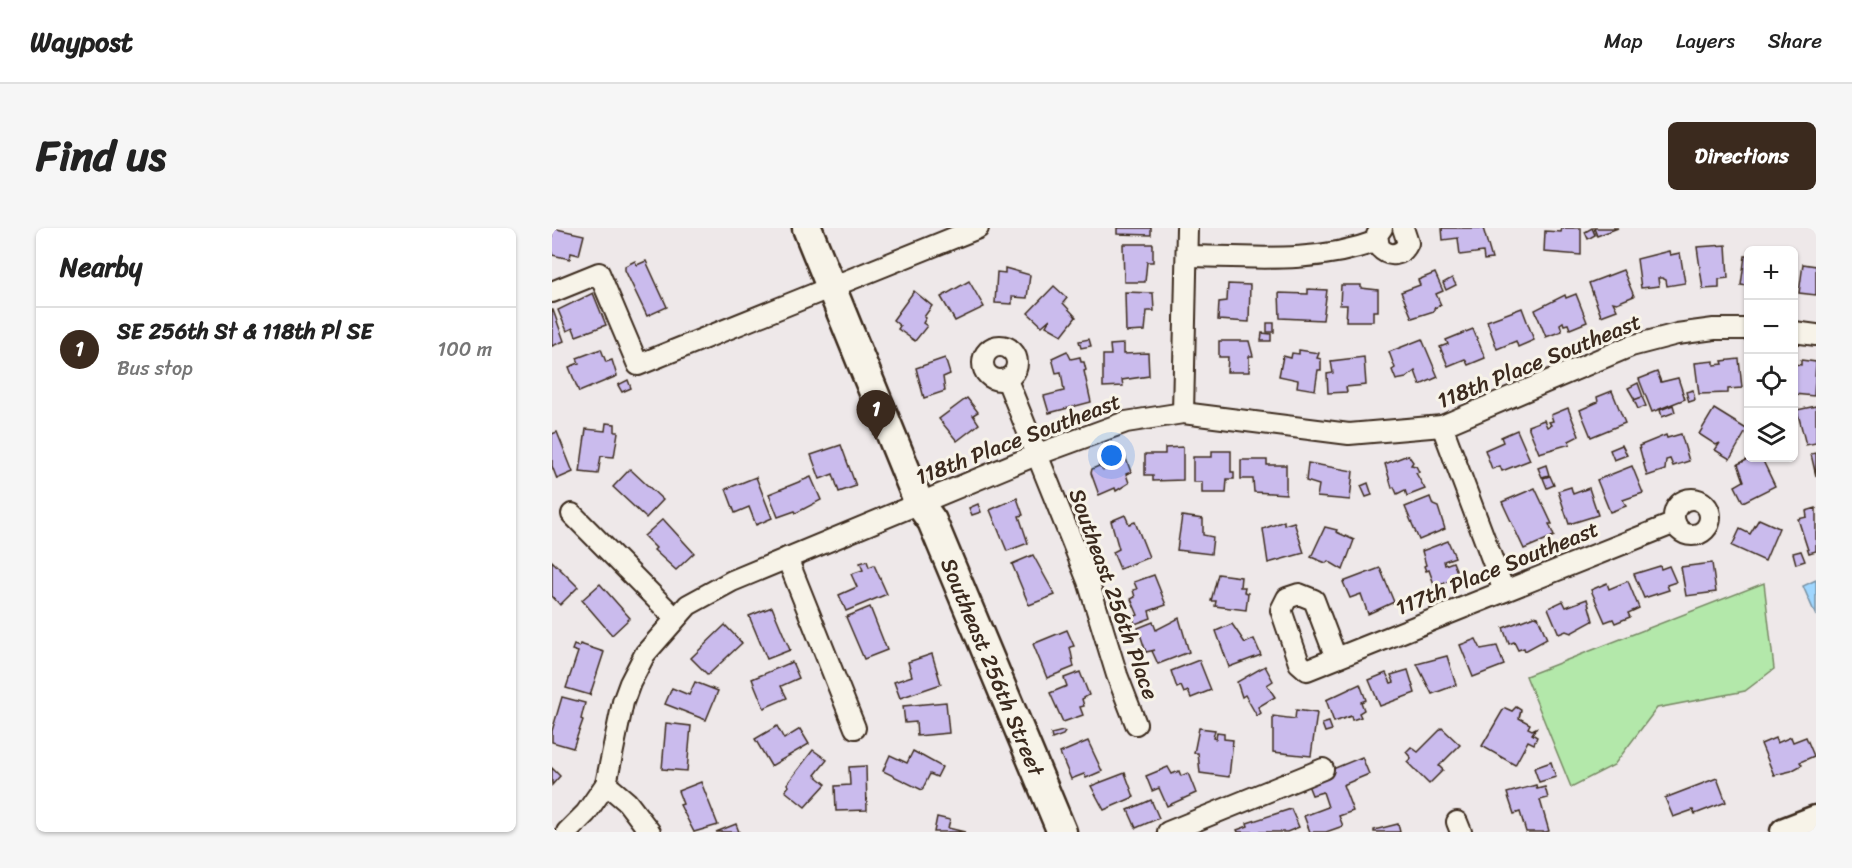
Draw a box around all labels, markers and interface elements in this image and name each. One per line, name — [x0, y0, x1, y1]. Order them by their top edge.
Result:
text: Waypost — [30, 17, 133, 66]
text: Map — [1604, 22, 1643, 60]
text: Layers — [1676, 22, 1735, 60]
text: Share — [1768, 22, 1822, 60]
text: Find us — [36, 119, 166, 193]
button: Directions — [1668, 122, 1816, 190]
text: Nearby — [60, 244, 142, 290]
map controls — [1744, 246, 1798, 462]
button: + — [1744, 246, 1798, 300]
button: − — [1744, 300, 1798, 354]
street label: 118th Place Southeast — [1431, 302, 1647, 420]
text: SE 256th St & 118th Pl SE — [117, 312, 373, 351]
text: 1 — [75, 332, 84, 367]
text: 100 m — [438, 332, 492, 367]
text: Bus stop — [117, 351, 193, 386]
button: locate — [1744, 354, 1798, 408]
street label: 118th Place Southeast — [910, 382, 1127, 496]
pin: 1 — [856, 390, 896, 440]
button: layers — [1744, 408, 1798, 462]
your location — [1097, 441, 1126, 470]
street label: Southeast 256th Place — [1058, 483, 1170, 705]
street label: 117th Place Southeast — [1389, 509, 1605, 627]
street label: Southeast 256th Street — [930, 551, 1056, 783]

